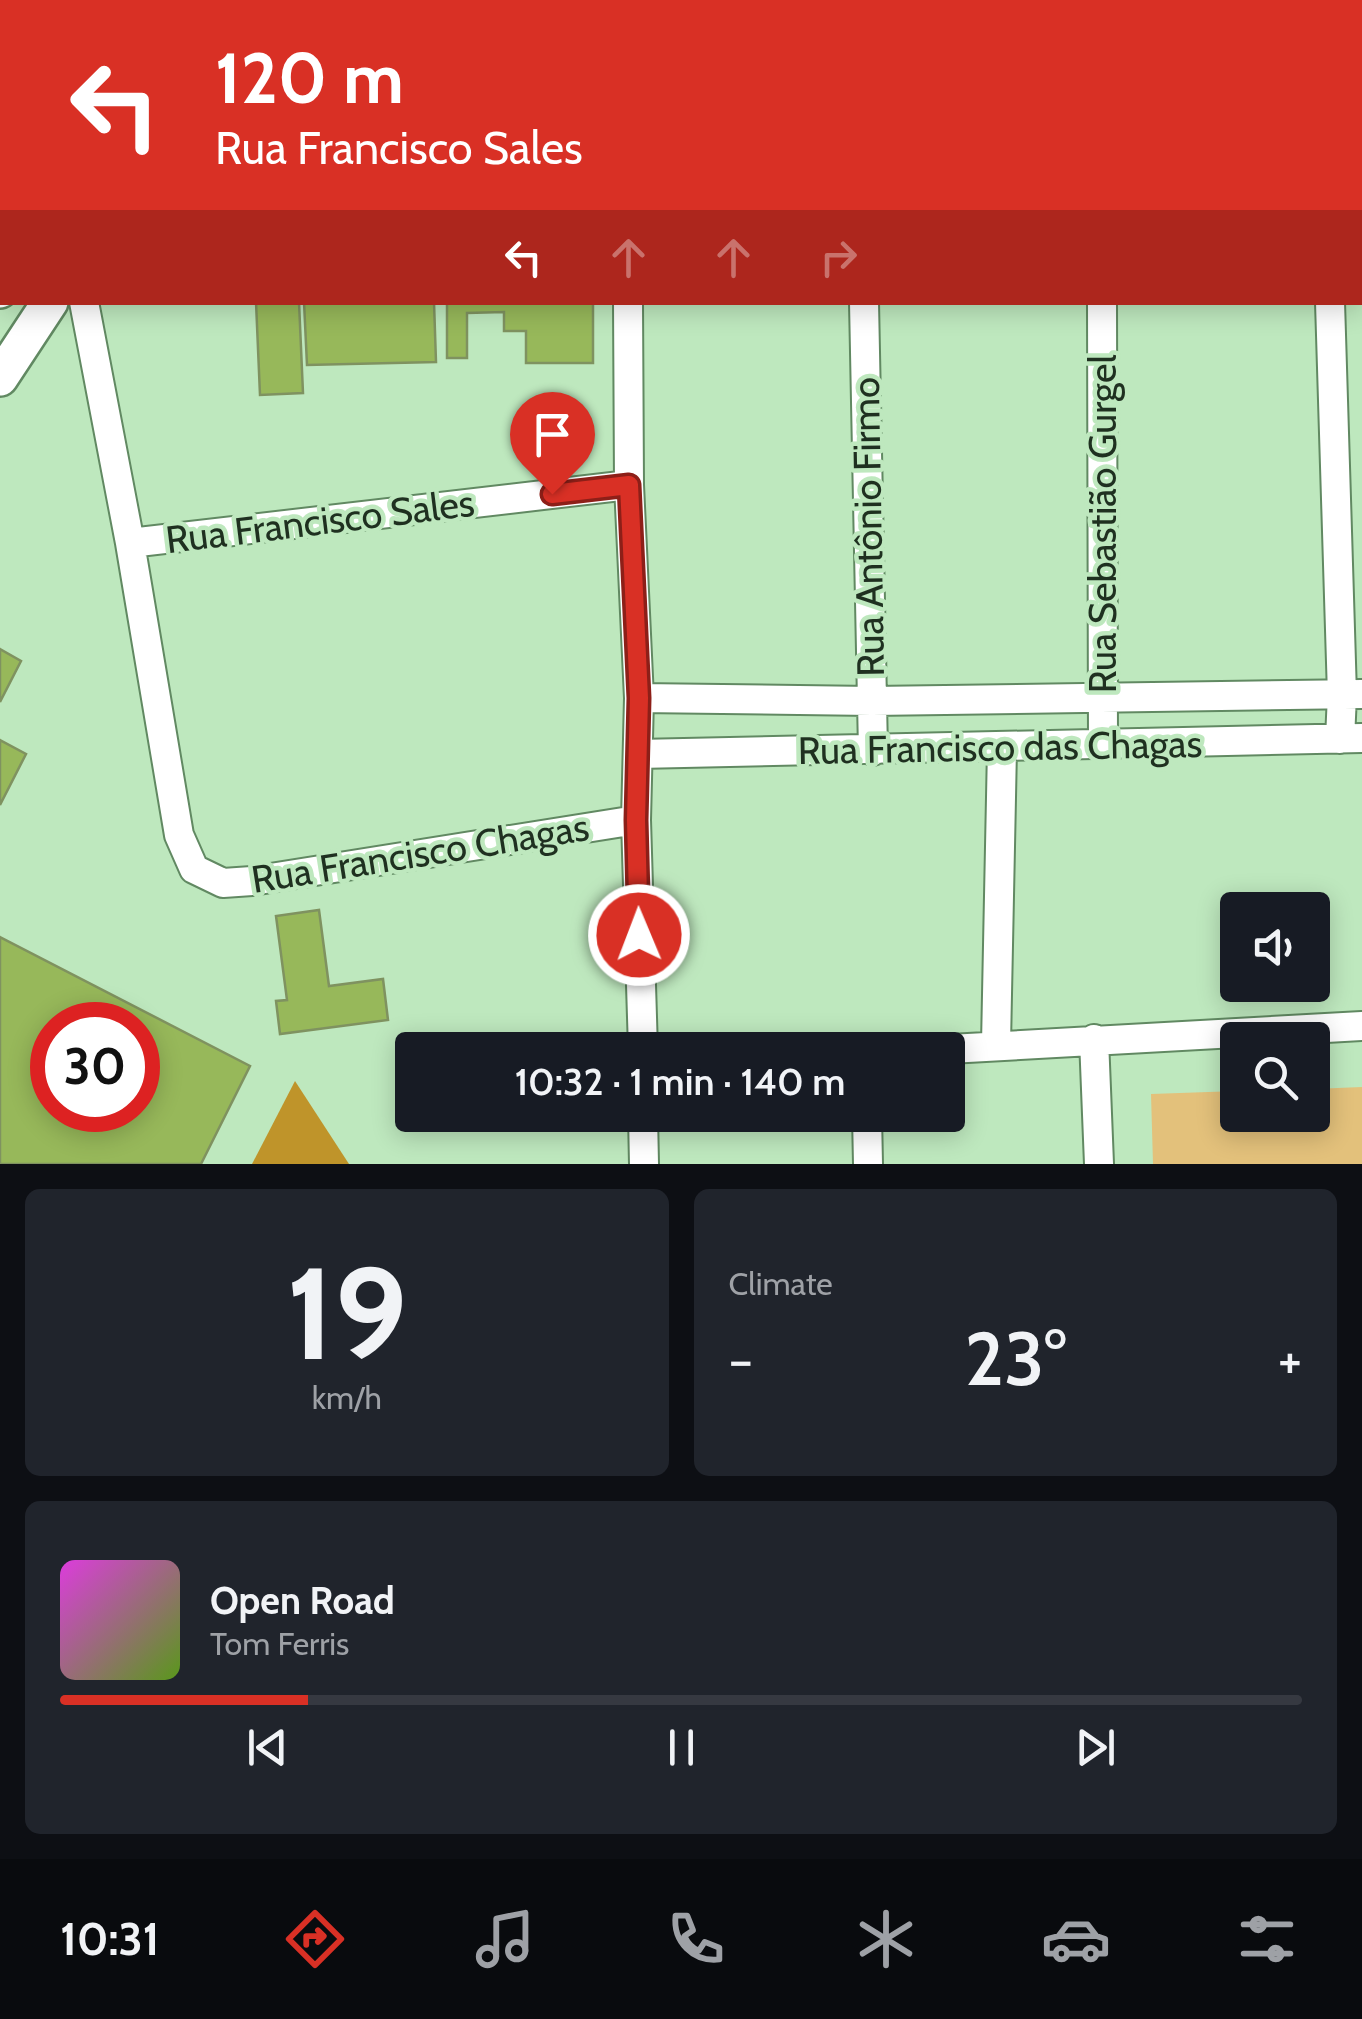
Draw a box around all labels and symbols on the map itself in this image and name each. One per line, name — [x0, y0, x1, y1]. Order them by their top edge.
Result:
street label: Rua Sebastião Gurgel — [1079, 355, 1126, 693]
street label: Rua Antônio Firmo — [842, 377, 894, 677]
pin — [510, 392, 595, 495]
street label: Rua Francisco Sales — [163, 479, 477, 563]
street label: Rua Francisco das Chagas — [797, 720, 1203, 774]
street label: Rua Francisco Chagas — [248, 803, 592, 903]
position arrow — [587, 883, 691, 987]
speed limit sign: 30 — [30, 1002, 160, 1132]

